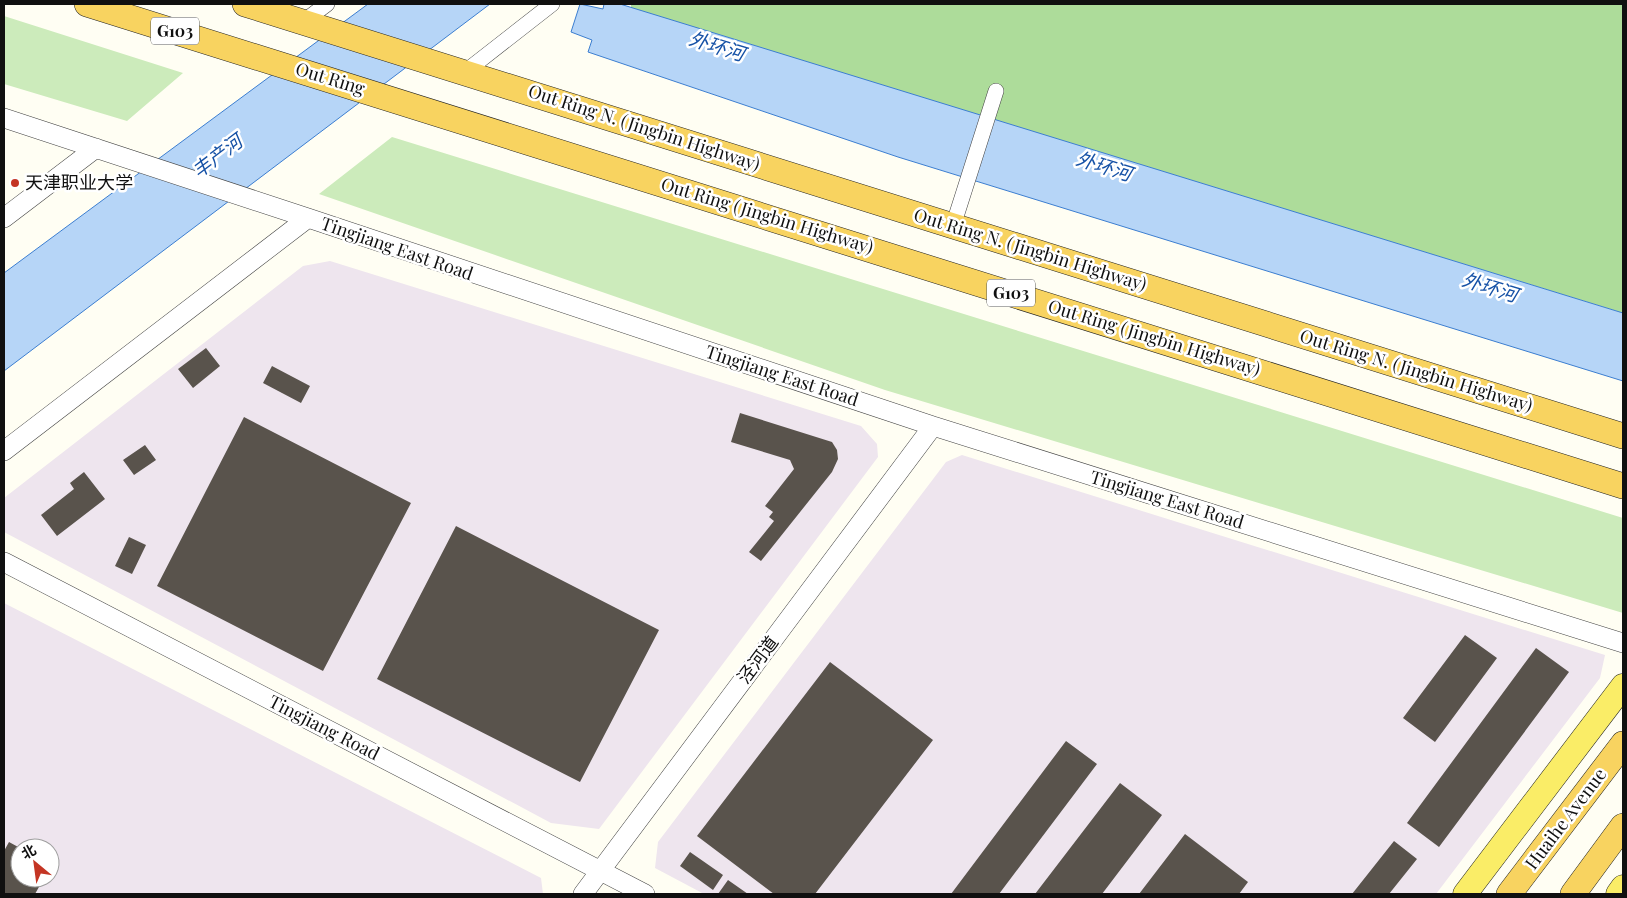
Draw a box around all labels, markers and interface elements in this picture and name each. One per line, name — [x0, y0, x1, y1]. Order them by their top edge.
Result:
road number: G103 — [151, 18, 199, 44]
water label: 外环河 — [686, 24, 752, 67]
street label: Out Ring — [293, 56, 368, 100]
street label: Out Ring N. (Jingbin Highway) — [525, 78, 763, 176]
water label: 丰产河 — [186, 125, 250, 183]
water label: 外环河 — [1073, 144, 1139, 187]
place label: 天津职业大学 — [25, 170, 133, 194]
street label: Out Ring (Jingbin Highway) — [658, 171, 876, 259]
marker: 天津职业大学 — [9, 177, 21, 189]
street label: Out Ring N. (Jingbin Highway) — [911, 202, 1150, 296]
street label: Tingjiang East Road — [318, 211, 477, 286]
water label: 外环河 — [1459, 265, 1525, 308]
road number: G103 — [987, 280, 1035, 306]
street label: Out Ring (Jingbin Highway) — [1045, 293, 1263, 381]
street label: Out Ring N. (Jingbin Highway) — [1297, 323, 1536, 417]
street label: Tingjiang East Road — [703, 339, 862, 411]
street label: Tingjiang East Road — [1087, 464, 1248, 534]
street label: 泾河道 — [731, 631, 783, 688]
street label: Tingjiang Road — [265, 689, 384, 766]
street label: Huaihe Avenue — [1519, 763, 1611, 874]
north arrow — [10, 838, 60, 888]
text: 北 — [18, 839, 39, 863]

